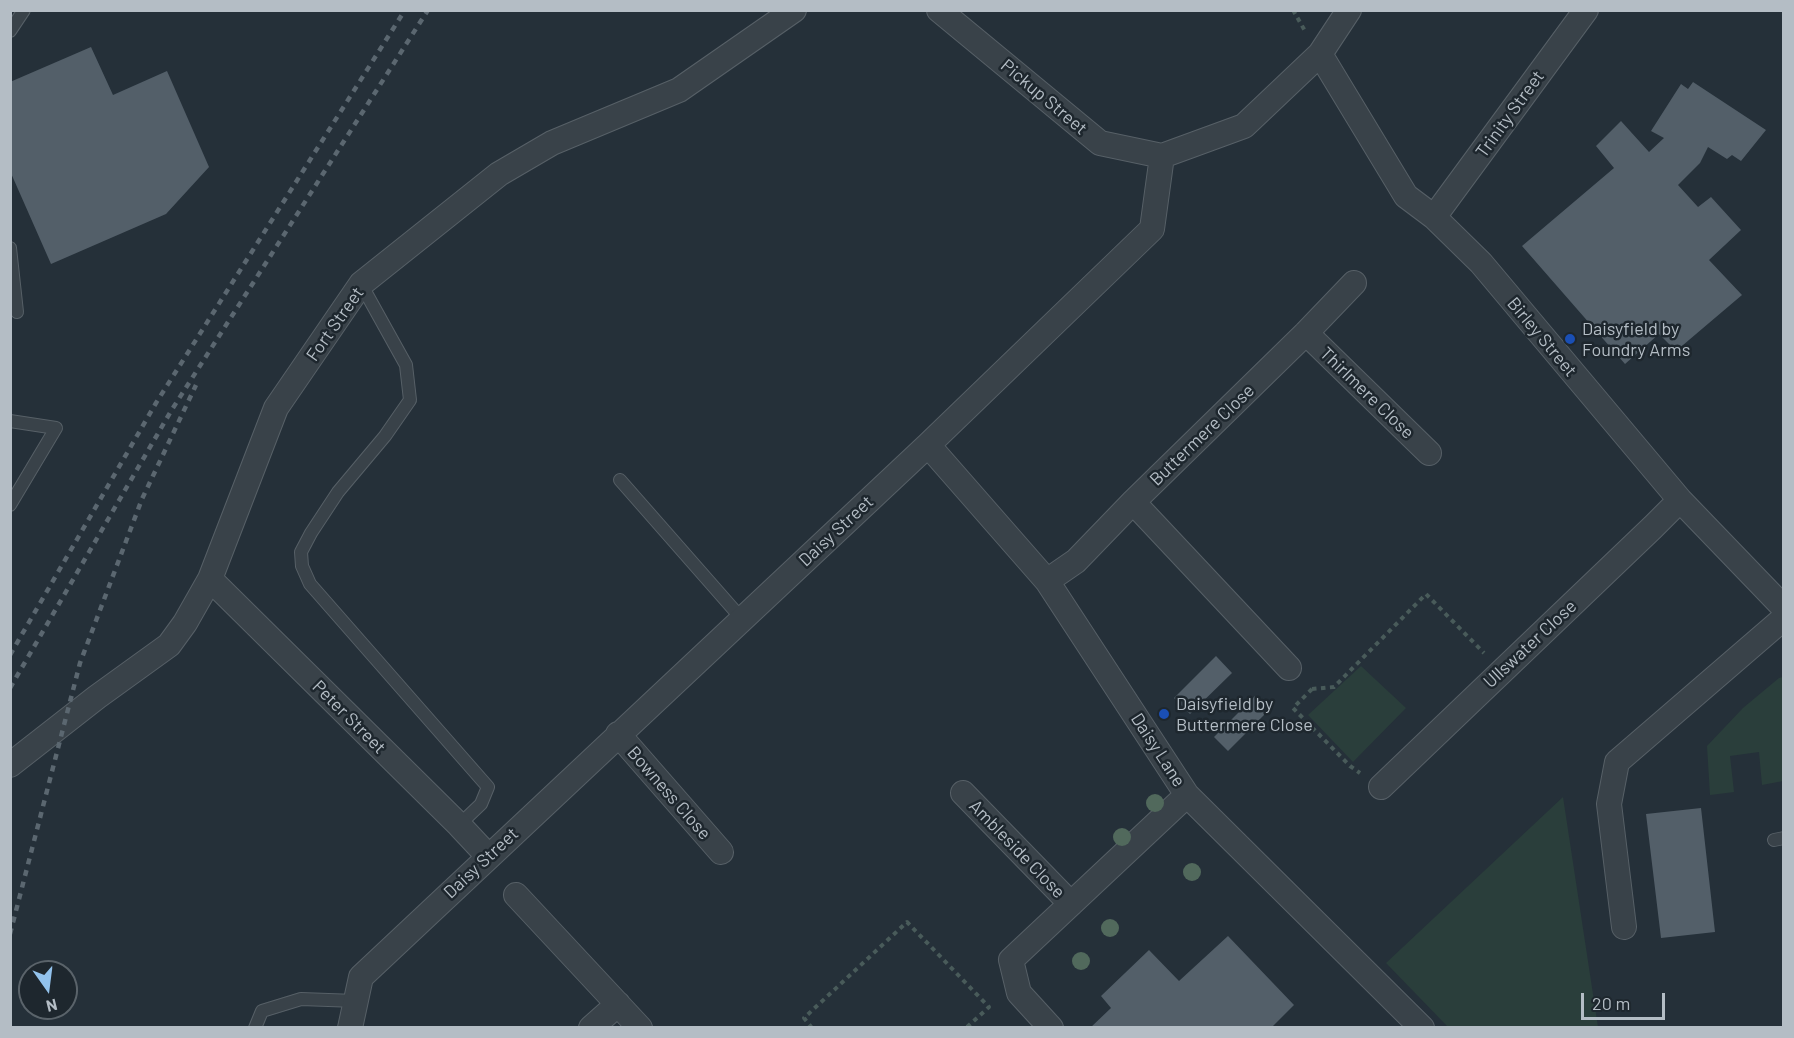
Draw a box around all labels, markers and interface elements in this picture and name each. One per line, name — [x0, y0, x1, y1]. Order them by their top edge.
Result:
street label: Pickup Street — [996, 55, 1092, 139]
street label: Trinity Street — [1471, 66, 1549, 162]
street label: Fort Street — [302, 283, 368, 365]
street label: Birley Street — [1503, 293, 1581, 381]
place label: Daisyfield by Foundry Arms — [1582, 318, 1690, 360]
marker: Daisyfield by Foundry Arms — [1563, 332, 1577, 346]
street label: Thirlmere Close — [1315, 343, 1419, 443]
street label: Buttermere Close — [1145, 380, 1259, 490]
street label: Daisy Street — [794, 491, 878, 571]
street label: Ullswater Close — [1479, 595, 1581, 693]
street label: Peter Street — [308, 676, 390, 758]
place label: Daisyfield by Buttermere Close — [1176, 693, 1313, 736]
marker: Daisyfield by Buttermere Close — [1157, 707, 1171, 721]
street label: Daisy Lane — [1126, 709, 1190, 791]
street label: Bowness Close — [623, 742, 715, 844]
street label: Ambleside Close — [965, 795, 1069, 903]
street label: Daisy Street — [439, 823, 523, 903]
north arrow — [18, 960, 78, 1020]
scale bar — [1584, 981, 1668, 1019]
text: 20 m — [1592, 992, 1630, 1014]
text: N — [45, 996, 59, 1017]

